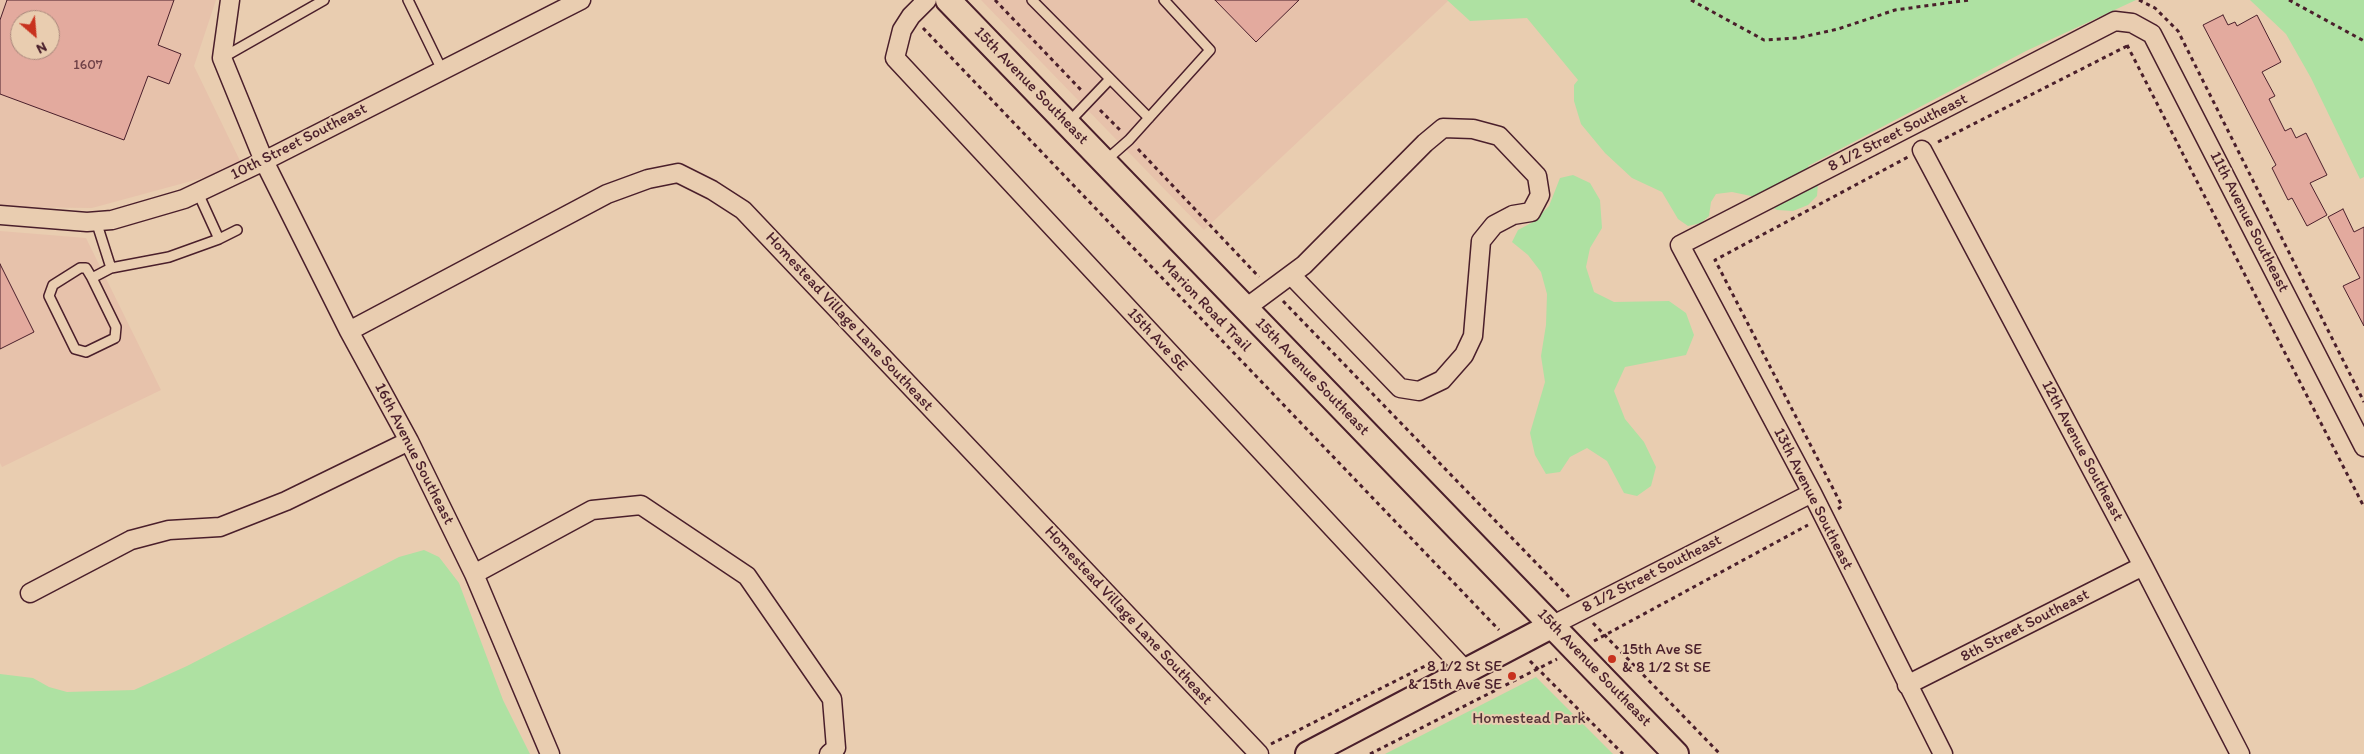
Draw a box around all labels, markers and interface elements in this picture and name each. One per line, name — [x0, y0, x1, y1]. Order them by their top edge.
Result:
north arrow — [10, 10, 60, 60]
street label: 15th Avenue Southeast — [970, 23, 1092, 149]
text: N — [34, 38, 50, 58]
house number: 1607 — [73, 57, 103, 73]
street label: 8 1/2 Street Southeast — [1825, 90, 1971, 176]
street label: 10th Street Southeast — [228, 99, 370, 185]
street label: 11th Avenue Southeast — [2205, 148, 2293, 296]
street label: Homestead Village Lane Southeast — [761, 228, 937, 416]
street label: Marion Road Trail — [1157, 256, 1255, 356]
street label: 15th Ave SE — [1123, 304, 1191, 376]
street label: 15th Avenue Southeast — [1251, 314, 1373, 440]
street label: 12th Avenue Southeast — [2037, 377, 2127, 525]
street label: 16th Avenue Southeast — [370, 380, 458, 528]
street label: 13th Avenue Southeast — [1769, 425, 1857, 573]
street label: Homestead Village Lane Southeast — [1040, 522, 1216, 710]
street label: 8 1/2 Street Southeast — [1579, 531, 1725, 617]
street label: 8th Street Southeast — [1957, 585, 2093, 667]
street label: 15th Avenue Southeast — [1533, 605, 1655, 731]
place label: 15th Ave SE & 8 1/2 St SE — [1622, 640, 1711, 678]
marker: 15th Ave SE & 8 1/2 St SE — [1606, 653, 1618, 665]
place label: 8 1/2 St SE & 15th Ave SE — [1408, 657, 1502, 695]
marker: 8 1/2 St SE & 15th Ave SE — [1506, 670, 1518, 682]
park label: Homestead Park — [1472, 709, 1586, 729]

